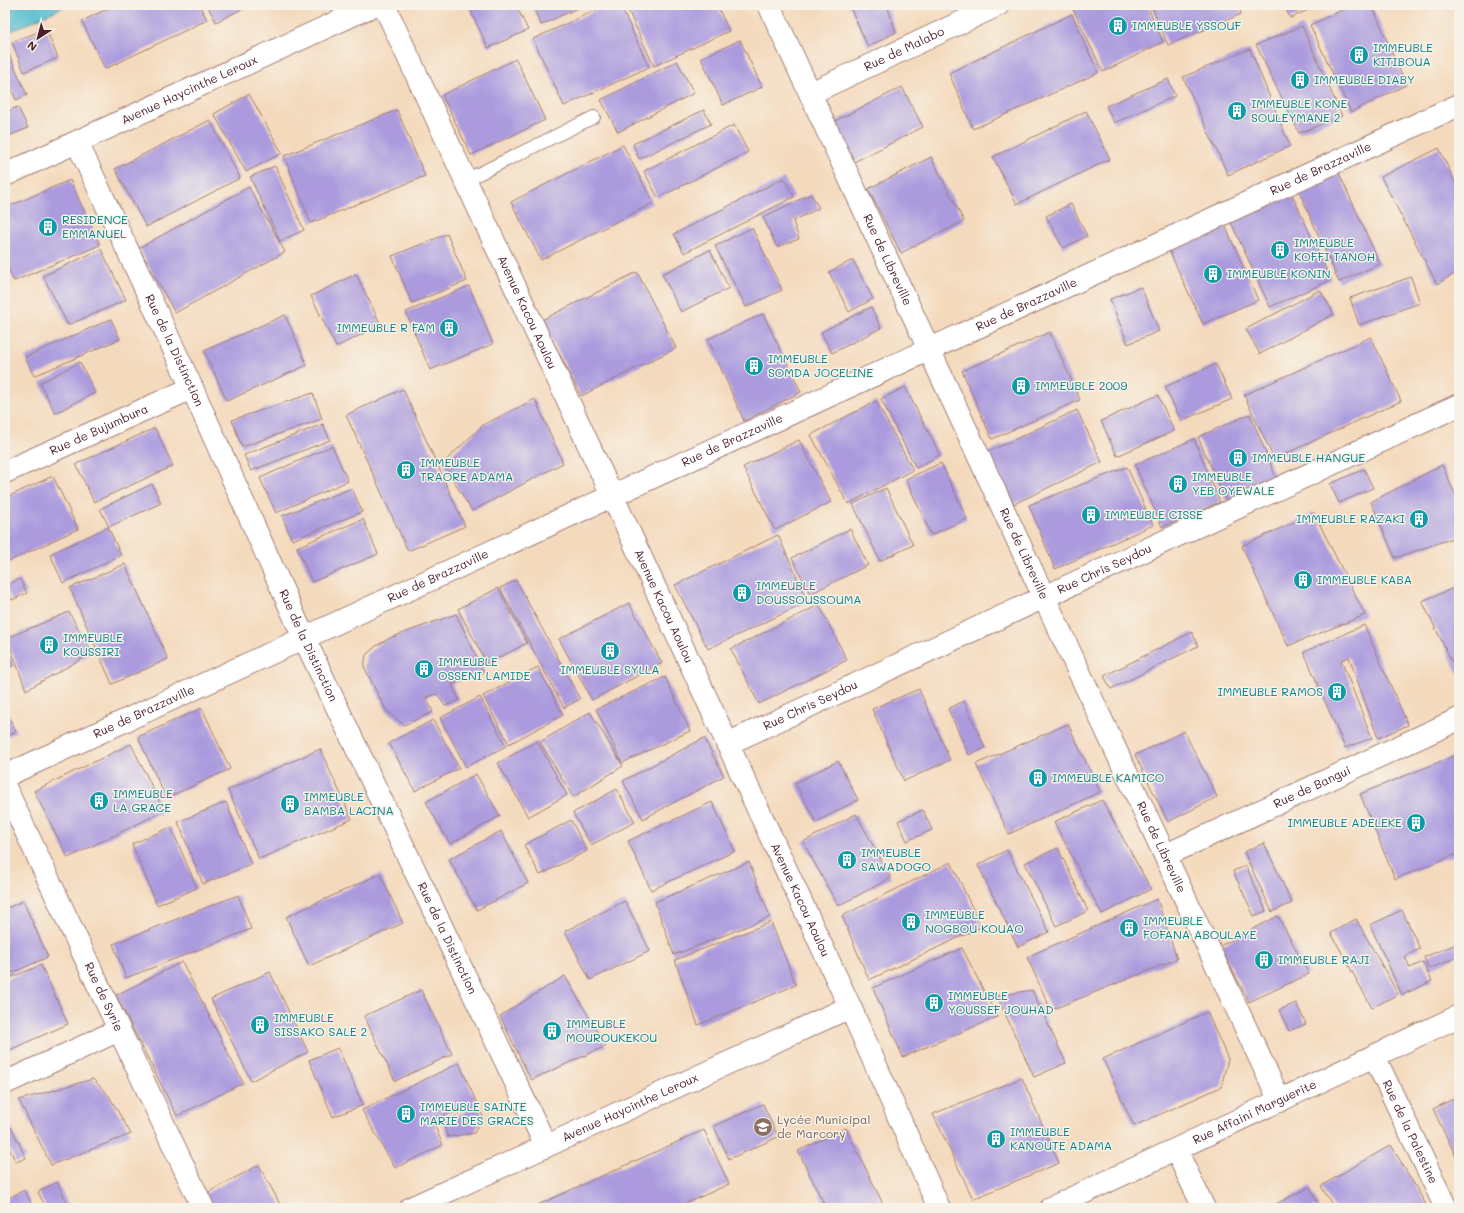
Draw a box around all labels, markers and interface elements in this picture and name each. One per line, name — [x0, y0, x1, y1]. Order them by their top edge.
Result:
building icon: IMMEUBLE YSSOUF — [1107, 15, 1129, 37]
place label: IMMEUBLE YSSOUF — [1132, 17, 1242, 33]
north arrow — [18, 18, 58, 58]
street label: Rue de Malabo — [861, 23, 946, 74]
text: N — [24, 38, 40, 55]
place label: IMMEUBLE KITIBOUA — [1373, 39, 1433, 69]
building icon: IMMEUBLE KITIBOUA — [1348, 44, 1370, 66]
street label: Avenue Haycinthe Leroux — [118, 51, 260, 127]
building icon: IMMEUBLE DIABY — [1289, 69, 1311, 91]
place label: IMMEUBLE DIABY — [1314, 71, 1415, 87]
place label: IMMEUBLE KONE SOULEYMANE 2 — [1251, 95, 1347, 125]
building icon: IMMEUBLE KONE SOULEYMANE 2 — [1226, 100, 1248, 122]
street label: Rue de Brazzaville — [1267, 138, 1373, 198]
place label: RESIDENCE EMMANUEL — [62, 211, 128, 241]
street label: Rue de Libreville — [860, 211, 916, 308]
building icon: RESIDENCE EMMANUEL — [37, 216, 59, 238]
place label: IMMEUBLE KOFFI TANOH — [1294, 234, 1375, 264]
building icon: IMMEUBLE KOFFI TANOH — [1269, 239, 1291, 261]
street label: Avenue Kacou Aoulou — [495, 253, 561, 371]
building icon: IMMEUBLE KONIN — [1202, 263, 1224, 285]
place label: IMMEUBLE KONIN — [1227, 265, 1331, 281]
street label: Rue de Brazzaville — [973, 273, 1079, 334]
street label: Rue de la Distinction — [142, 291, 208, 409]
building icon: IMMEUBLE R FAM — [438, 317, 460, 339]
place label: IMMEUBLE R FAM — [336, 319, 435, 335]
place label: IMMEUBLE SOMDA JOCELINE — [768, 350, 873, 380]
building icon: IMMEUBLE SOMDA JOCELINE — [743, 355, 765, 377]
building icon: IMMEUBLE 2009 — [1010, 375, 1032, 397]
place label: IMMEUBLE 2009 — [1035, 377, 1127, 393]
street label: Rue de Bujumbura — [47, 400, 150, 458]
street label: Rue de Brazzaville — [679, 409, 785, 470]
building icon: IMMEUBLE HANGUE — [1227, 447, 1249, 469]
place label: IMMEUBLE HANGUE — [1252, 449, 1365, 465]
place label: IMMEUBLE TRAORE ADAMA — [420, 454, 513, 484]
building icon: IMMEUBLE TRAORE ADAMA — [395, 459, 417, 481]
place label: IMMEUBLE YEB OYEWALE — [1192, 468, 1274, 498]
building icon: IMMEUBLE YEB OYEWALE — [1167, 473, 1189, 495]
building icon: IMMEUBLE CISSE — [1080, 504, 1102, 526]
street label: Rue de Libreville — [997, 505, 1053, 602]
place label: IMMEUBLE CISSE — [1105, 506, 1203, 522]
building icon: IMMEUBLE RAZAKI — [1408, 508, 1430, 530]
place label: IMMEUBLE RAZAKI — [1296, 510, 1405, 526]
street label: Rue Chris Seydou — [1054, 540, 1154, 597]
street label: Rue de Brazzaville — [384, 545, 491, 605]
street label: Avenue Kacou Aoulou — [631, 546, 698, 665]
building icon: IMMEUBLE KABA — [1292, 569, 1314, 591]
place label: IMMEUBLE KABA — [1317, 571, 1412, 587]
place label: IMMEUBLE DOUSSOUSSOUMA — [756, 577, 862, 607]
building icon: IMMEUBLE DOUSSOUSSOUMA — [731, 582, 753, 604]
street label: Rue de la Distinction — [276, 586, 342, 704]
place label: IMMEUBLE KOUSSIRI — [63, 629, 123, 659]
building icon: IMMEUBLE KOUSSIRI — [38, 634, 60, 656]
building icon: IMMEUBLE SYLLA — [599, 640, 621, 662]
place label: IMMEUBLE OSSENI LAMIDE — [438, 653, 531, 683]
building icon: IMMEUBLE OSSENI LAMIDE — [413, 658, 435, 680]
place label: IMMEUBLE SYLLA — [560, 661, 660, 677]
street label: Rue Chris Seydou — [760, 676, 860, 733]
street label: Rue de Brazzaville — [90, 681, 197, 741]
building icon: IMMEUBLE RAMOS — [1326, 681, 1348, 703]
place label: IMMEUBLE RAMOS — [1217, 683, 1323, 699]
street label: Rue de Bangui — [1270, 762, 1353, 811]
building icon: IMMEUBLE KAMICO — [1027, 767, 1049, 789]
place label: IMMEUBLE KAMICO — [1052, 769, 1164, 785]
place label: IMMEUBLE LA GRACE — [113, 785, 173, 815]
place label: IMMEUBLE BAMBA LACINA — [304, 788, 394, 818]
building icon: IMMEUBLE LA GRACE — [88, 790, 110, 812]
building icon: IMMEUBLE BAMBA LACINA — [279, 793, 301, 815]
street label: Rue de Libreville — [1134, 798, 1190, 895]
building icon: IMMEUBLE ADELEKE — [1405, 812, 1427, 834]
place label: IMMEUBLE ADELEKE — [1287, 814, 1402, 830]
street label: Avenue Kacou Aoulou — [768, 840, 834, 959]
place label: IMMEUBLE SAWADOGO — [861, 844, 931, 874]
building icon: IMMEUBLE SAWADOGO — [836, 849, 858, 871]
street label: Rue de la Distinction — [414, 879, 481, 996]
place label: IMMEUBLE NOGBOU KOUAO — [925, 906, 1024, 936]
building icon: IMMEUBLE NOGBOU KOUAO — [900, 911, 922, 933]
place label: IMMEUBLE FOFANA ABOULAYE — [1143, 912, 1257, 942]
building icon: IMMEUBLE FOFANA ABOULAYE — [1118, 917, 1140, 939]
building icon: IMMEUBLE RAJI — [1253, 949, 1275, 971]
place label: IMMEUBLE RAJI — [1278, 951, 1370, 967]
street label: Rue de Syrie — [82, 959, 128, 1034]
place label: IMMEUBLE YOUSSEF JOUHAD — [948, 987, 1054, 1017]
building icon: IMMEUBLE YOUSSEF JOUHAD — [923, 992, 945, 1014]
place label: IMMEUBLE SISSAKO SALE 2 — [274, 1009, 367, 1039]
building icon: IMMEUBLE SISSAKO SALE 2 — [249, 1014, 271, 1036]
place label: IMMEUBLE MOUROUKEKOU — [566, 1015, 657, 1045]
building icon: IMMEUBLE MOUROUKEKOU — [541, 1020, 563, 1042]
street label: Avenue Haycinthe Leroux — [559, 1069, 700, 1145]
street label: Rue Affaini Marguerite — [1190, 1075, 1319, 1147]
street label: Rue de la Palestine — [1379, 1077, 1442, 1186]
place label: IMMEUBLE SAINTE MARIE DES GRACES — [420, 1098, 534, 1128]
building icon: IMMEUBLE SAINTE MARIE DES GRACES — [395, 1103, 417, 1125]
place label: Lycée Municipal de Marcory — [777, 1111, 870, 1141]
school or university icon: Lycée Municipal de Marcory — [752, 1116, 774, 1138]
place label: IMMEUBLE KANOUTE ADAMA — [1010, 1123, 1112, 1153]
building icon: IMMEUBLE KANOUTE ADAMA — [985, 1128, 1007, 1150]

